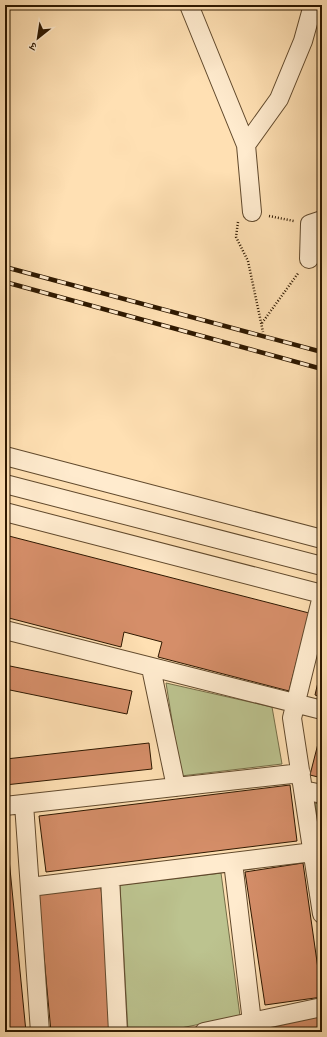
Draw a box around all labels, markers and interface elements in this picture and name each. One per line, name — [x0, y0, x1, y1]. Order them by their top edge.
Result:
north arrow — [18, 18, 58, 58]
text: उ — [26, 39, 40, 54]

